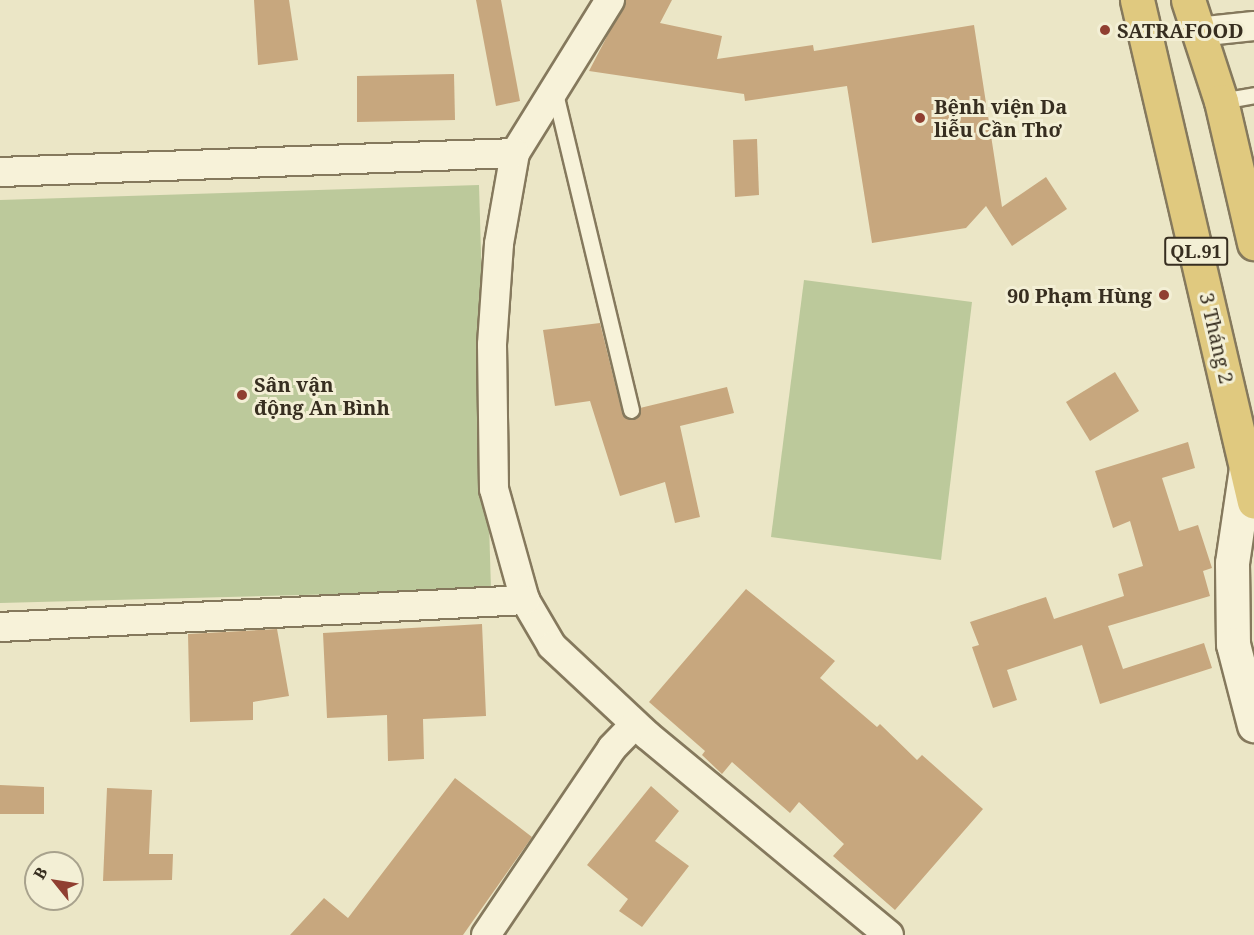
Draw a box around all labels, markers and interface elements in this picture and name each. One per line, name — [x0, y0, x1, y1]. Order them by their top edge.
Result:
place label: SATRAFOOD — [1117, 18, 1244, 42]
marker: SATRAFOOD — [1098, 23, 1112, 37]
place label: Bệnh viện Da liễu Cần Thơ — [934, 94, 1067, 141]
marker: Bệnh viện Da liễu Cần Thơ — [911, 109, 929, 127]
road number: QL.91 — [1163, 236, 1229, 266]
place label: 90 Phạm Hùng — [1007, 283, 1152, 307]
marker: 90 Phạm Hùng — [1157, 288, 1171, 302]
street label: 3 Tháng 2 — [1195, 290, 1239, 386]
place label: Sân vận động An Bình — [254, 372, 390, 419]
marker: Sân vận động An Bình — [235, 388, 249, 402]
north arrow — [24, 851, 84, 911]
text: B — [28, 863, 52, 883]

